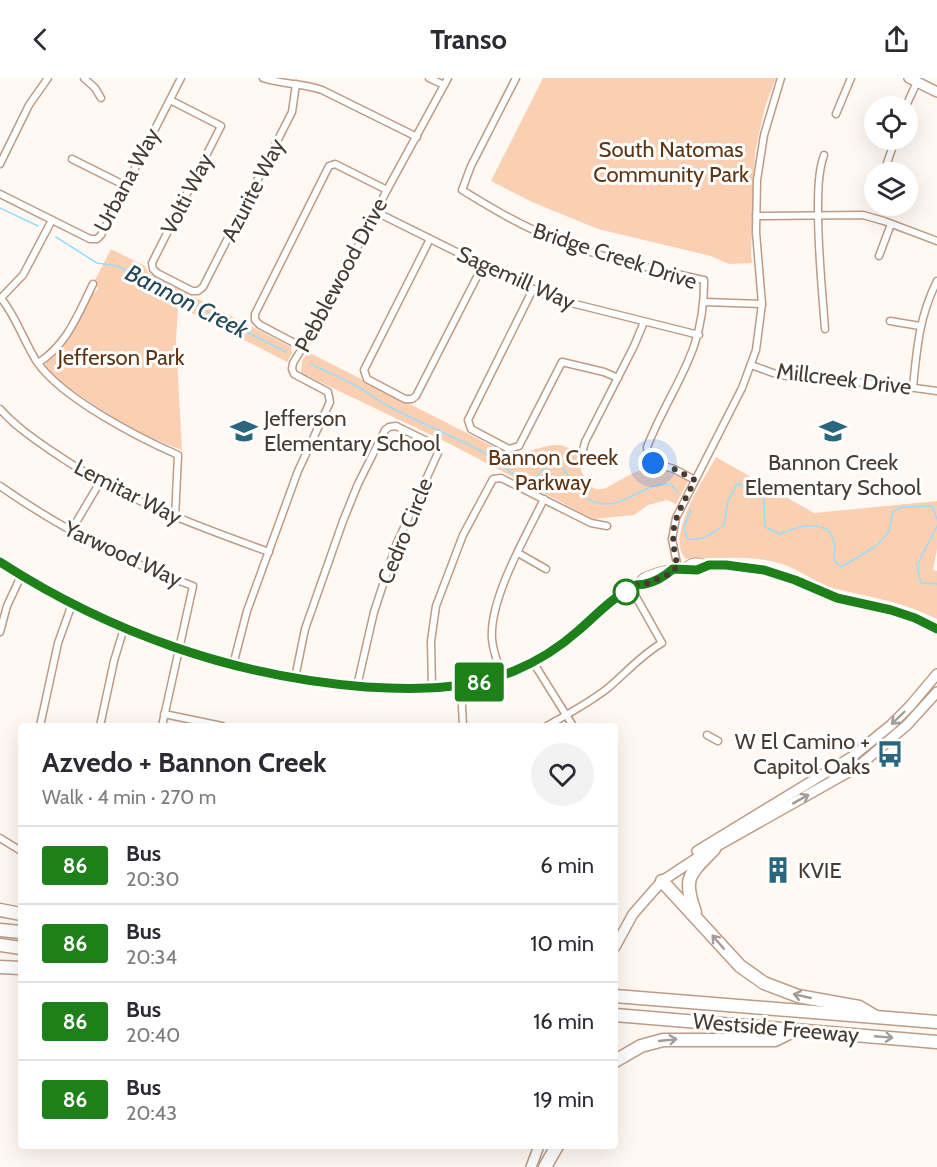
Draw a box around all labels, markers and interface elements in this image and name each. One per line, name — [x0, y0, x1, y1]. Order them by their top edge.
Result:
icon: back — [24, 23, 57, 56]
text: Transo — [430, 23, 507, 56]
icon: share — [880, 23, 913, 56]
map controls — [864, 96, 918, 216]
button: locate — [864, 96, 918, 150]
street label: Urbana Way — [88, 123, 166, 237]
street label: Azurite Way — [216, 134, 290, 246]
park label: South Natomas Community Park — [593, 136, 749, 188]
street label: Volti Way — [155, 149, 219, 239]
button: layers — [864, 162, 918, 216]
street label: Pebblewood Drive — [289, 193, 393, 357]
street label: Bridge Creek Drive — [530, 217, 700, 295]
street label: Sagemill Way — [453, 240, 579, 316]
water label: Bannon Creek — [121, 258, 254, 345]
park label: Jefferson Park — [56, 344, 185, 371]
street label: Millcreek Drive — [775, 357, 913, 401]
place label: Jefferson Elementary School — [263, 405, 441, 457]
school or university icon: Jefferson Elementary School — [229, 416, 259, 446]
school or university icon: Bannon Creek Elementary School — [818, 416, 848, 446]
park label: Bannon Creek Parkway — [488, 444, 618, 496]
your location — [638, 448, 668, 478]
place label: Bannon Creek Elementary School — [745, 449, 922, 501]
street label: Lemitar Way — [70, 453, 186, 531]
street label: Cedro Circle — [371, 474, 439, 588]
street label: Yarwood Way — [59, 515, 186, 593]
unlabelled marker — [613, 579, 639, 605]
line badge: 86 — [452, 662, 506, 702]
text: 86 — [467, 670, 491, 695]
one-way arrow — [891, 711, 906, 725]
place label: W El Camino + Capitol Oaks — [735, 728, 870, 780]
bus stop icon: W El Camino + Capitol Oaks — [875, 739, 905, 769]
button: heart — [531, 743, 594, 806]
text: Azvedo + Bannon Creek — [42, 745, 326, 779]
text: Walk · 4 min · 270 m — [42, 785, 216, 809]
one-way arrow — [792, 793, 809, 805]
text: Bus — [126, 840, 161, 867]
text: 6 min — [540, 852, 594, 879]
text: 86 — [63, 853, 87, 878]
building icon: KVIE — [763, 855, 793, 885]
place label: KVIE — [798, 857, 842, 884]
text: 20:30 — [126, 867, 179, 891]
text: Bus — [126, 918, 161, 945]
text: 10 min — [530, 930, 594, 957]
text: 86 — [63, 931, 87, 956]
one-way arrow — [711, 935, 725, 950]
text: 20:34 — [126, 945, 177, 969]
one-way arrow — [792, 990, 812, 1001]
text: Bus — [126, 996, 161, 1023]
street label: Westside Freeway — [692, 1007, 860, 1049]
text: 16 min — [533, 1008, 594, 1035]
text: 86 — [63, 1009, 87, 1034]
text: 20:40 — [126, 1023, 180, 1047]
one-way arrow — [874, 1032, 894, 1043]
one-way arrow — [658, 1034, 678, 1045]
text: Bus — [126, 1074, 161, 1101]
text: 19 min — [533, 1086, 594, 1113]
text: 86 — [63, 1087, 87, 1112]
text: 20:43 — [126, 1101, 177, 1125]

